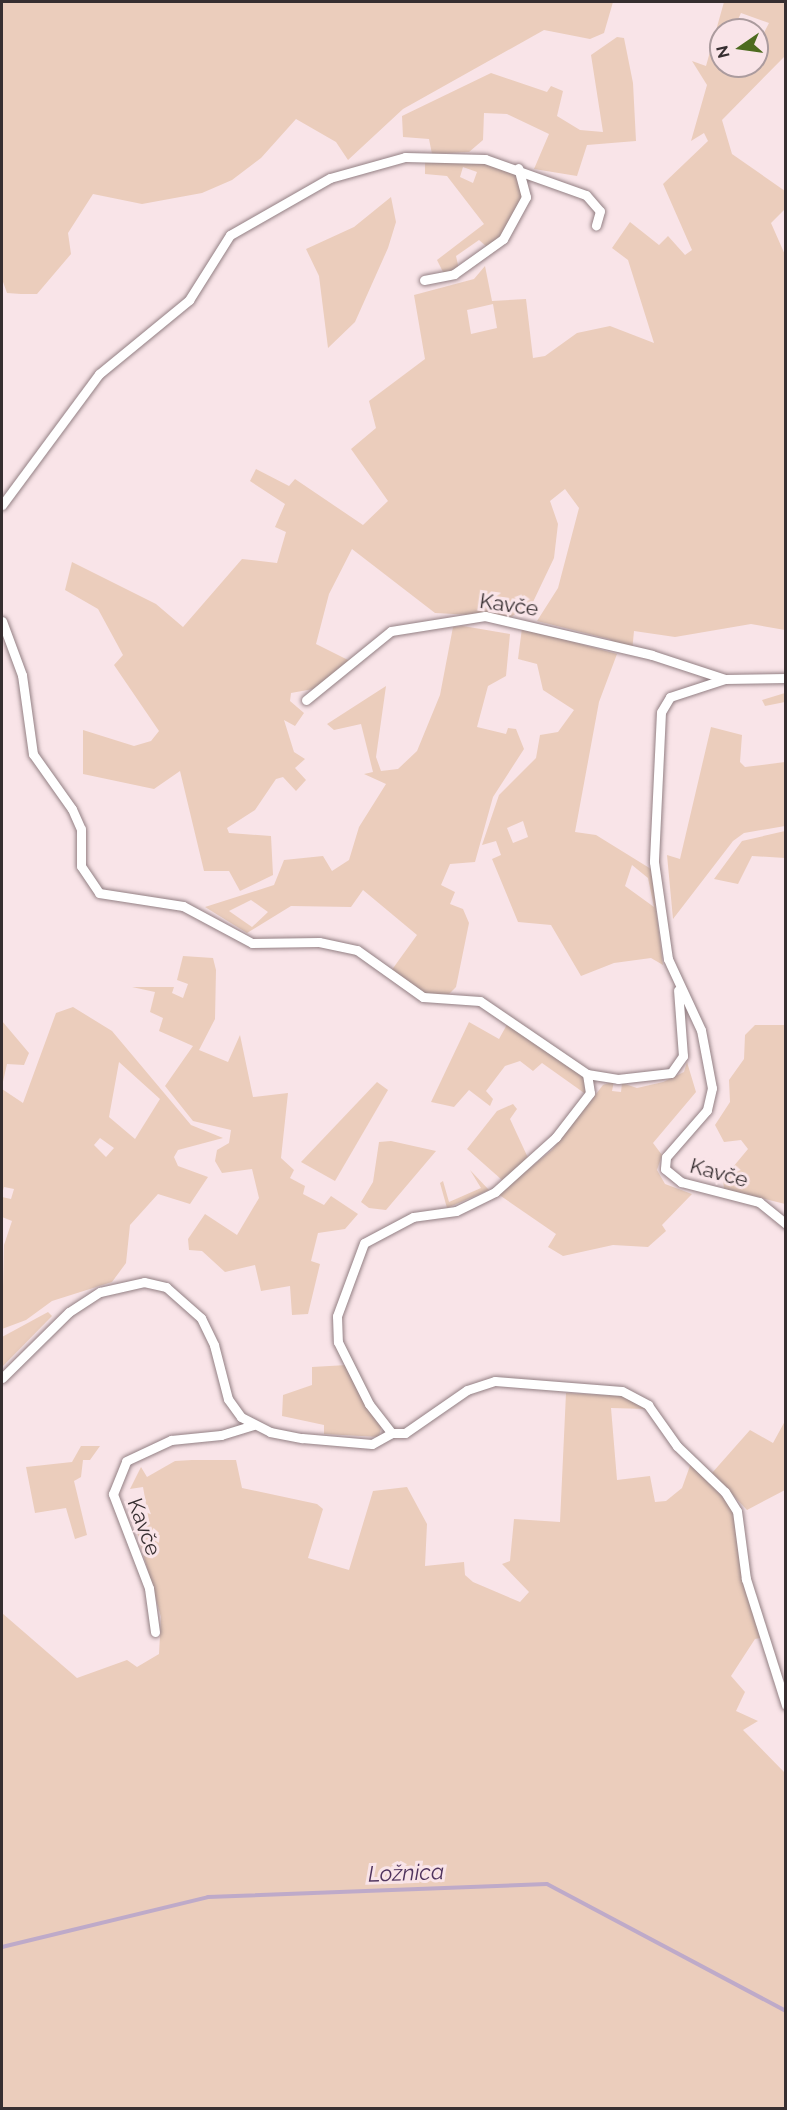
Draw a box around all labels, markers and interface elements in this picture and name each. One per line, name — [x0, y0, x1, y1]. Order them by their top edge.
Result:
north arrow — [709, 18, 769, 78]
text: N — [712, 44, 734, 60]
street label: Kavče — [478, 588, 540, 622]
street label: Kavče — [687, 1153, 751, 1193]
street label: Kavče — [122, 1495, 166, 1559]
water label: Ložnica — [368, 1858, 444, 1888]

